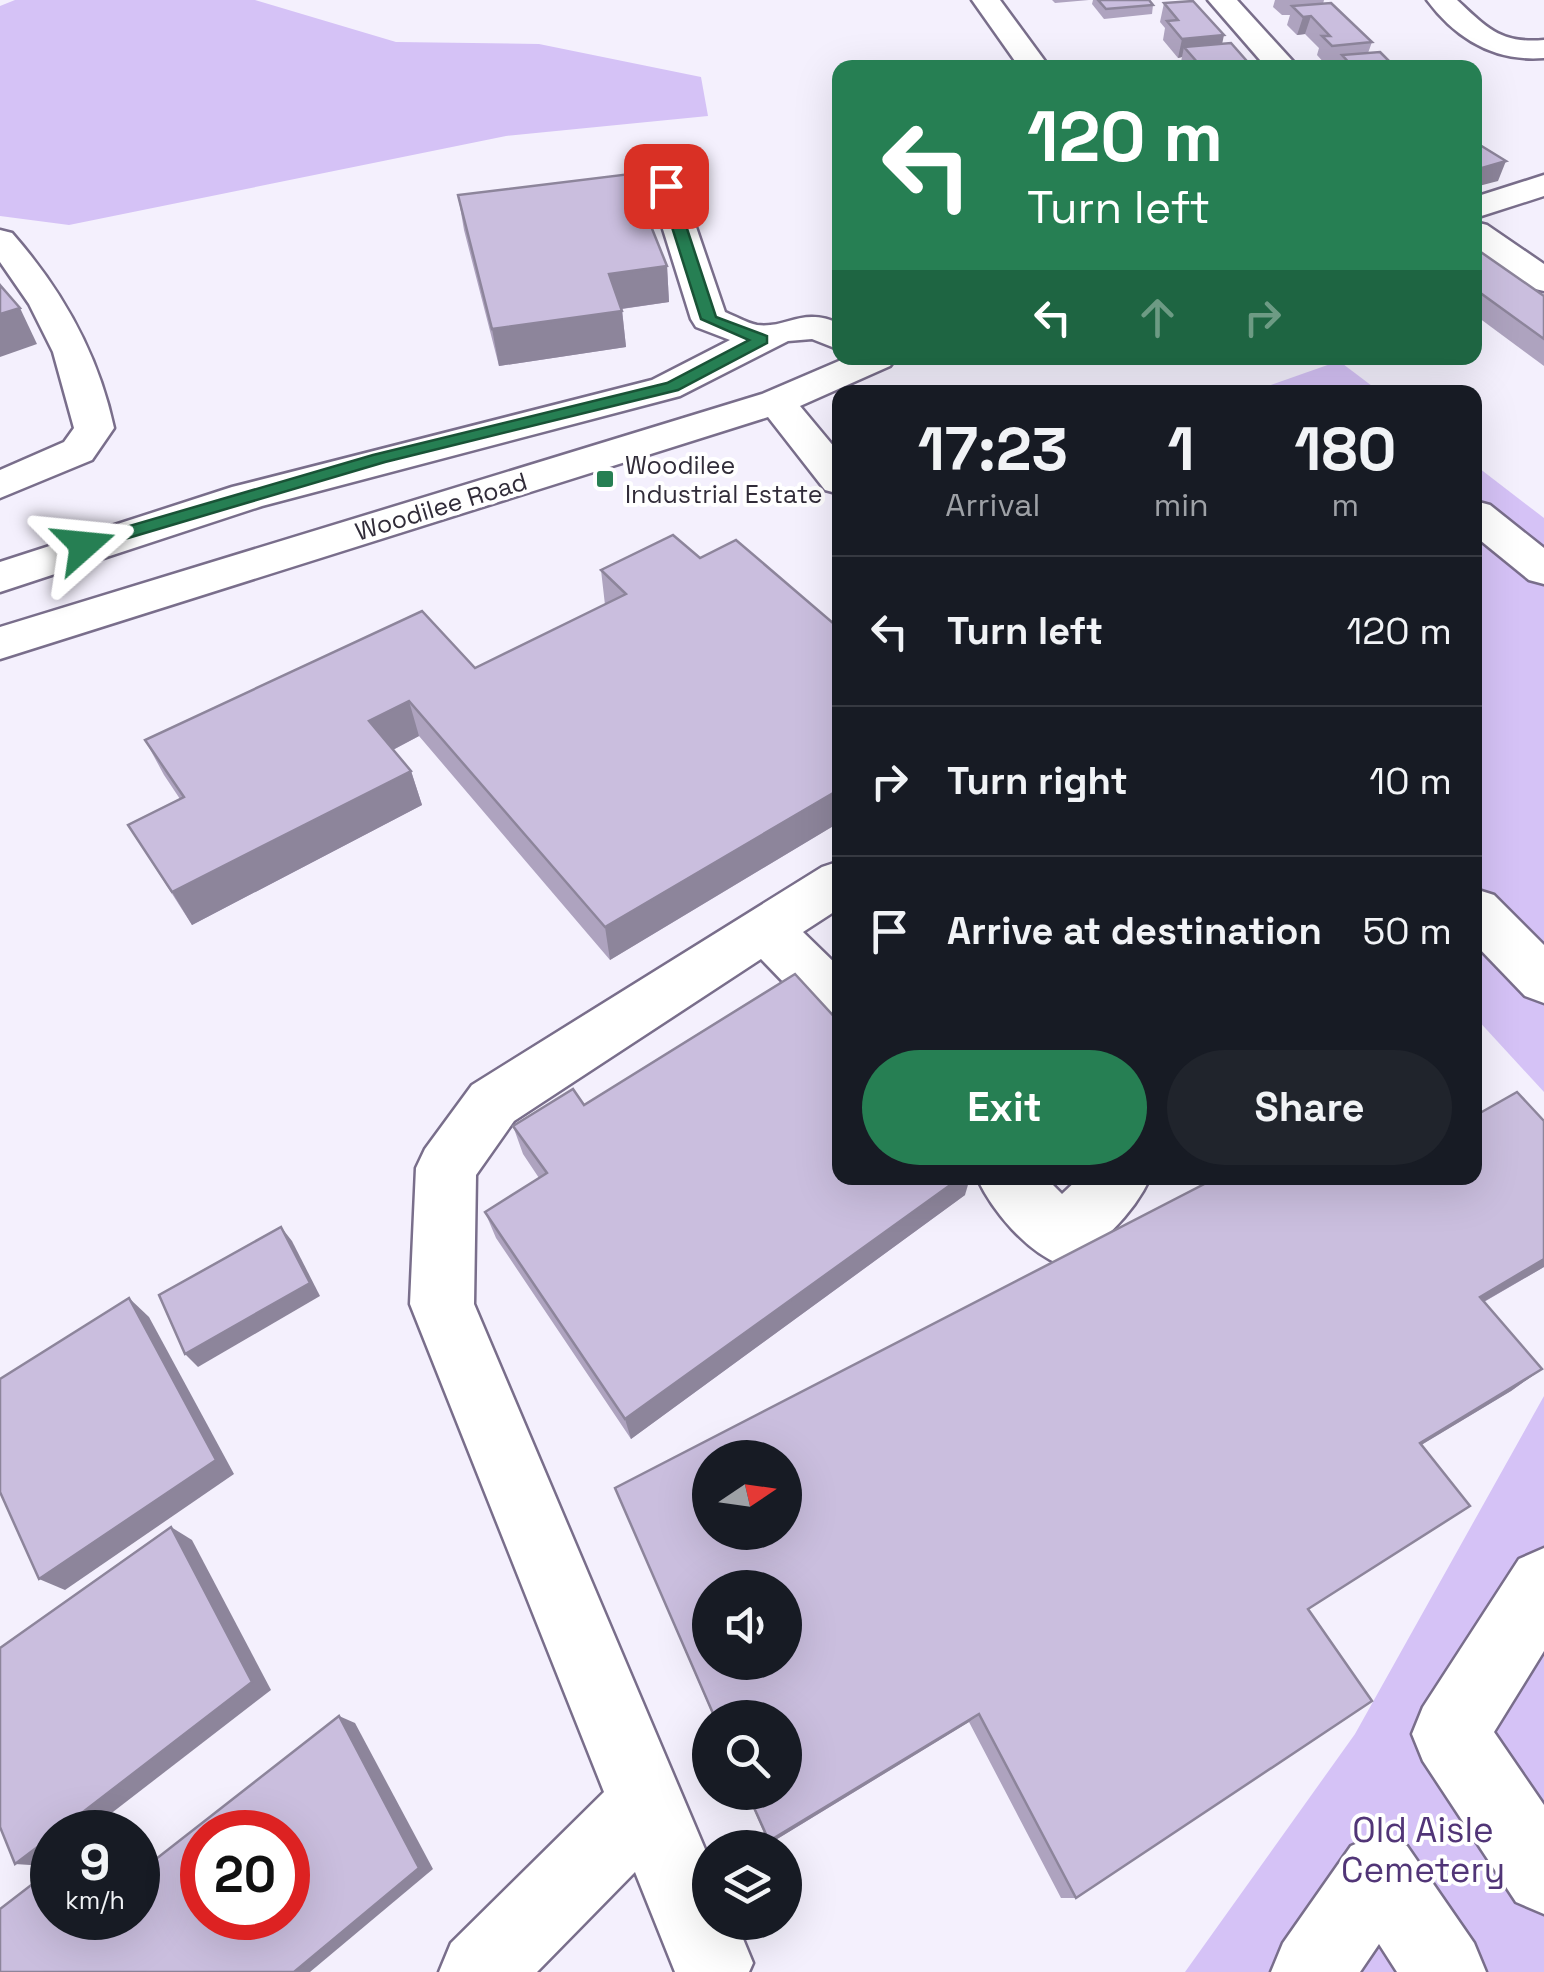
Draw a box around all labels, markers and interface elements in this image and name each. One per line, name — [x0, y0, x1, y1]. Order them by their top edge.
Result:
text: 120 m — [1027, 92, 1223, 181]
icon: left — [862, 100, 992, 230]
pin — [624, 144, 709, 229]
icon: arrive — [639, 159, 694, 214]
text: Turn left — [1027, 179, 1210, 236]
icon: left — [1025, 290, 1080, 345]
icon: ahead — [1130, 290, 1185, 345]
icon: right — [1235, 290, 1290, 345]
text: 17:23 — [918, 411, 1068, 488]
text: 1 — [1168, 411, 1195, 488]
text: 180 — [1294, 411, 1396, 488]
place label: Woodilee Industrial Estate — [625, 449, 823, 510]
street label: Woodilee Road — [351, 465, 531, 547]
marker: Woodilee Industrial Estate — [594, 468, 616, 490]
text: Arrival — [945, 485, 1040, 525]
text: min — [1154, 485, 1209, 525]
text: m — [1332, 485, 1359, 525]
position arrow — [32, 493, 136, 597]
icon: left — [862, 604, 917, 659]
text: Turn left — [947, 607, 1103, 655]
text: 120 m — [1346, 607, 1452, 655]
icon: right — [862, 754, 917, 809]
text: Turn right — [947, 757, 1128, 805]
text: 10 m — [1369, 757, 1452, 805]
icon: arrive — [862, 904, 917, 959]
text: Arrive at destination — [947, 907, 1322, 955]
text: 50 m — [1362, 907, 1452, 955]
button: Exit — [862, 1050, 1147, 1165]
button: Share — [1167, 1050, 1452, 1165]
north arrow — [692, 1440, 802, 1550]
map controls — [692, 1440, 802, 1940]
button: sound — [692, 1570, 802, 1680]
button: search — [692, 1700, 802, 1810]
park label: Old Aisle Cemetery — [1341, 1808, 1505, 1892]
speed limit sign: 20 — [180, 1810, 310, 1940]
button: layers — [692, 1830, 802, 1940]
text: 9 — [80, 1831, 110, 1895]
text: km/h — [65, 1884, 125, 1916]

